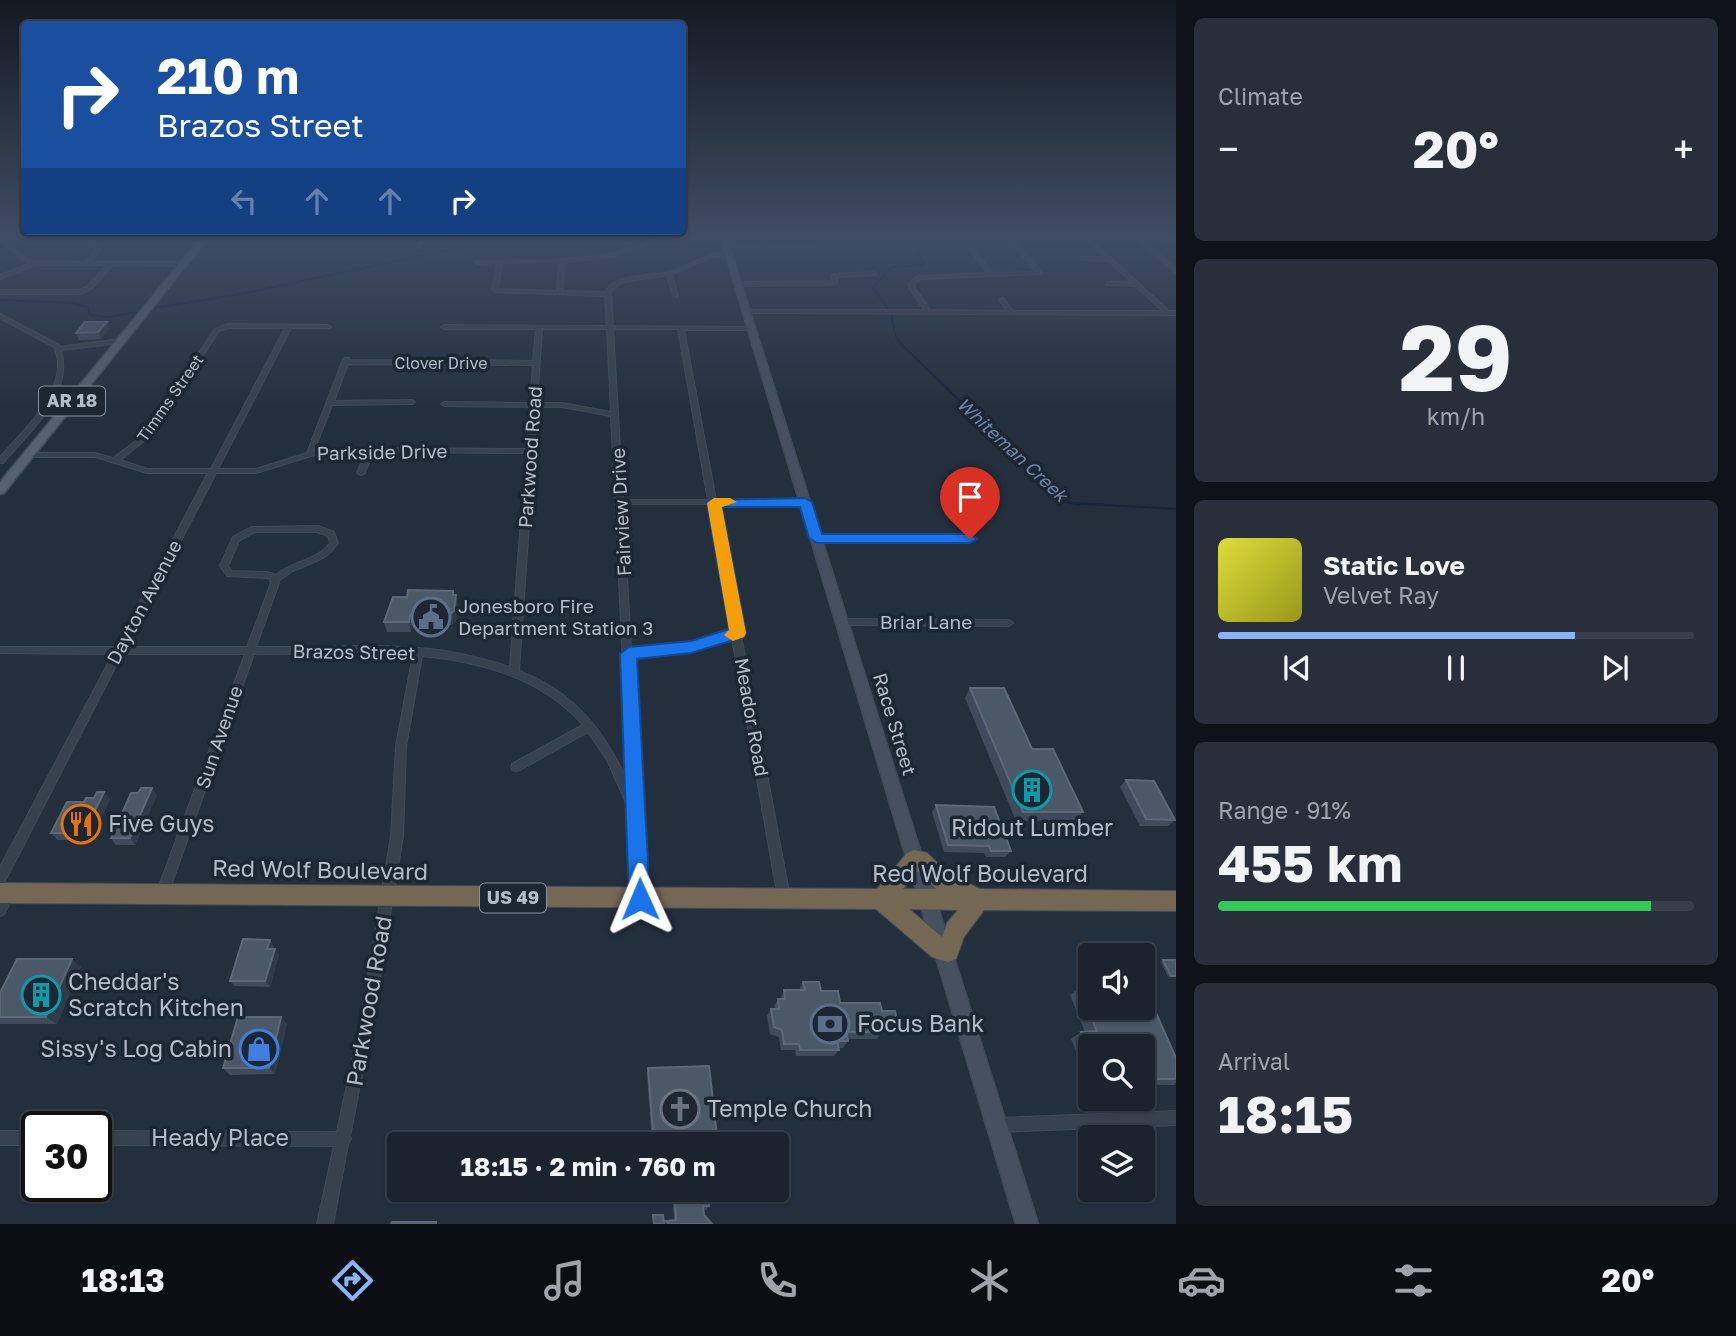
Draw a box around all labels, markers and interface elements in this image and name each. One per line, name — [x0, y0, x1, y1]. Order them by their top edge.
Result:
text: 210 m — [157, 46, 299, 105]
icon: right — [42, 49, 133, 140]
text: Climate — [1218, 82, 1303, 110]
text: Brazos Street — [157, 106, 364, 144]
text: 20° — [1413, 117, 1499, 179]
text: − — [1218, 126, 1239, 171]
text: + — [1673, 126, 1694, 171]
icon: left — [225, 182, 263, 220]
icon: ahead — [298, 182, 336, 220]
icon: ahead — [371, 182, 409, 220]
icon: right — [444, 182, 482, 220]
text: 29 — [1399, 302, 1513, 411]
street label: Timms Street — [132, 350, 208, 446]
street label: Clover Drive — [395, 353, 487, 373]
street label: Parkwood Road — [513, 385, 546, 529]
road number: AR 18 — [39, 386, 105, 416]
water label: Whiteman Creek — [953, 393, 1074, 507]
text: km/h — [1427, 402, 1485, 430]
street label: Parkside Drive — [316, 439, 448, 464]
street label: Fairview Drive — [606, 447, 635, 577]
pin — [940, 467, 1000, 539]
icon: arrive — [951, 478, 989, 516]
street label: Dayton Avenue — [101, 536, 186, 668]
text: Static Love — [1323, 550, 1465, 581]
text: Velvet Ray — [1323, 581, 1439, 609]
place label: Jonesboro Fire Department Station 3 — [458, 594, 653, 639]
public building icon: Jonesboro Fire Department Station 3 — [410, 596, 452, 638]
street label: Briar Lane — [880, 610, 972, 633]
street label: Brazos Street — [292, 639, 416, 664]
icon: previous — [1278, 649, 1316, 687]
icon: pause — [1437, 649, 1475, 687]
icon: next — [1596, 649, 1634, 687]
street label: Meador Road — [731, 656, 774, 778]
street label: Race Street — [869, 670, 922, 778]
street label: Sun Avenue — [190, 682, 247, 791]
building icon: Ridout Lumber — [1011, 769, 1053, 811]
text: Range · 91% — [1218, 796, 1351, 824]
restaurant icon: Five Guys — [60, 803, 102, 845]
place label: Five Guys — [108, 809, 215, 837]
place label: Ridout Lumber — [951, 813, 1113, 841]
text: 455 km — [1218, 831, 1403, 893]
street label: Red Wolf Boulevard — [212, 853, 428, 885]
street label: Red Wolf Boulevard — [872, 859, 1088, 887]
position arrow — [603, 862, 677, 936]
road number: US 49 — [480, 884, 546, 912]
street label: Parkwood Road — [339, 914, 397, 1088]
map controls — [1078, 943, 1155, 1202]
button: sound — [1078, 943, 1155, 1020]
place label: Cheddar's Scratch Kitchen — [68, 967, 244, 1021]
building icon: Cheddar's Scratch Kitchen — [20, 974, 62, 1016]
bank icon: Focus Bank — [809, 1003, 851, 1045]
place label: Focus Bank — [857, 1009, 984, 1037]
shop icon: Sissy's Log Cabin — [238, 1028, 280, 1070]
place label: Sissy's Log Cabin — [40, 1034, 232, 1062]
button: search — [1078, 1034, 1155, 1111]
text: Arrival — [1218, 1047, 1290, 1075]
text: 18:15 — [1218, 1082, 1353, 1144]
church icon: Temple Church — [659, 1088, 701, 1130]
place label: Temple Church — [707, 1094, 872, 1122]
speed limit sign: 30 — [21, 1111, 112, 1202]
street label: Heady Place — [151, 1123, 289, 1151]
button: layers — [1078, 1125, 1155, 1202]
text: 18:15 · 2 min · 760 m — [460, 1151, 716, 1182]
icon: directions — [328, 1256, 377, 1305]
icon: music — [540, 1256, 589, 1305]
icon: phone — [753, 1256, 802, 1305]
icon: climate — [965, 1256, 1014, 1305]
icon: car — [1177, 1256, 1226, 1305]
icon: filters — [1389, 1256, 1438, 1305]
text: 18:13 — [82, 1261, 165, 1299]
text: 20° — [1601, 1261, 1654, 1299]

